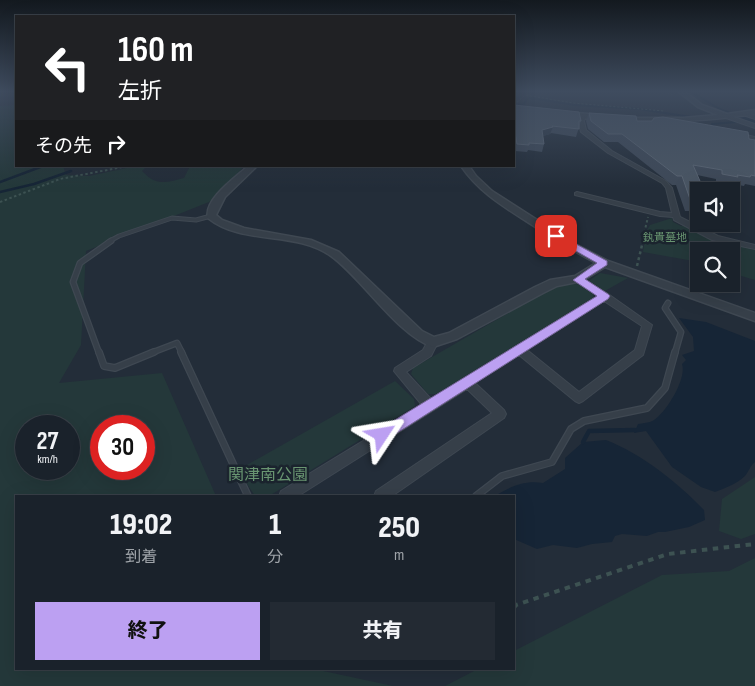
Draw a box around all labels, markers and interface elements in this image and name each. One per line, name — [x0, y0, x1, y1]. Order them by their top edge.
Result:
text: 160 m — [118, 29, 194, 72]
icon: left — [35, 35, 100, 100]
text: 左折 — [118, 78, 162, 105]
icon: right — [102, 130, 130, 158]
text: その先 — [35, 135, 92, 158]
map controls — [690, 182, 740, 292]
button: sound — [690, 182, 740, 232]
pin — [535, 215, 577, 257]
icon: arrive — [542, 222, 570, 250]
park label: 釻貴墓地 — [643, 231, 687, 244]
button: search — [690, 242, 740, 292]
position arrow — [355, 408, 407, 460]
speed limit sign: 30 — [90, 415, 155, 480]
text: 27 — [37, 426, 58, 457]
text: km/h — [37, 452, 58, 467]
park label: 関津南公園 — [228, 466, 308, 485]
text: 19:02 — [110, 507, 172, 543]
text: 1 — [269, 507, 281, 543]
text: 250 — [378, 510, 420, 546]
text: m — [394, 546, 404, 565]
text: 到着 — [125, 548, 157, 567]
text: 分 — [267, 548, 283, 567]
button: 終了 — [35, 602, 260, 660]
button: 共有 — [270, 602, 495, 660]

